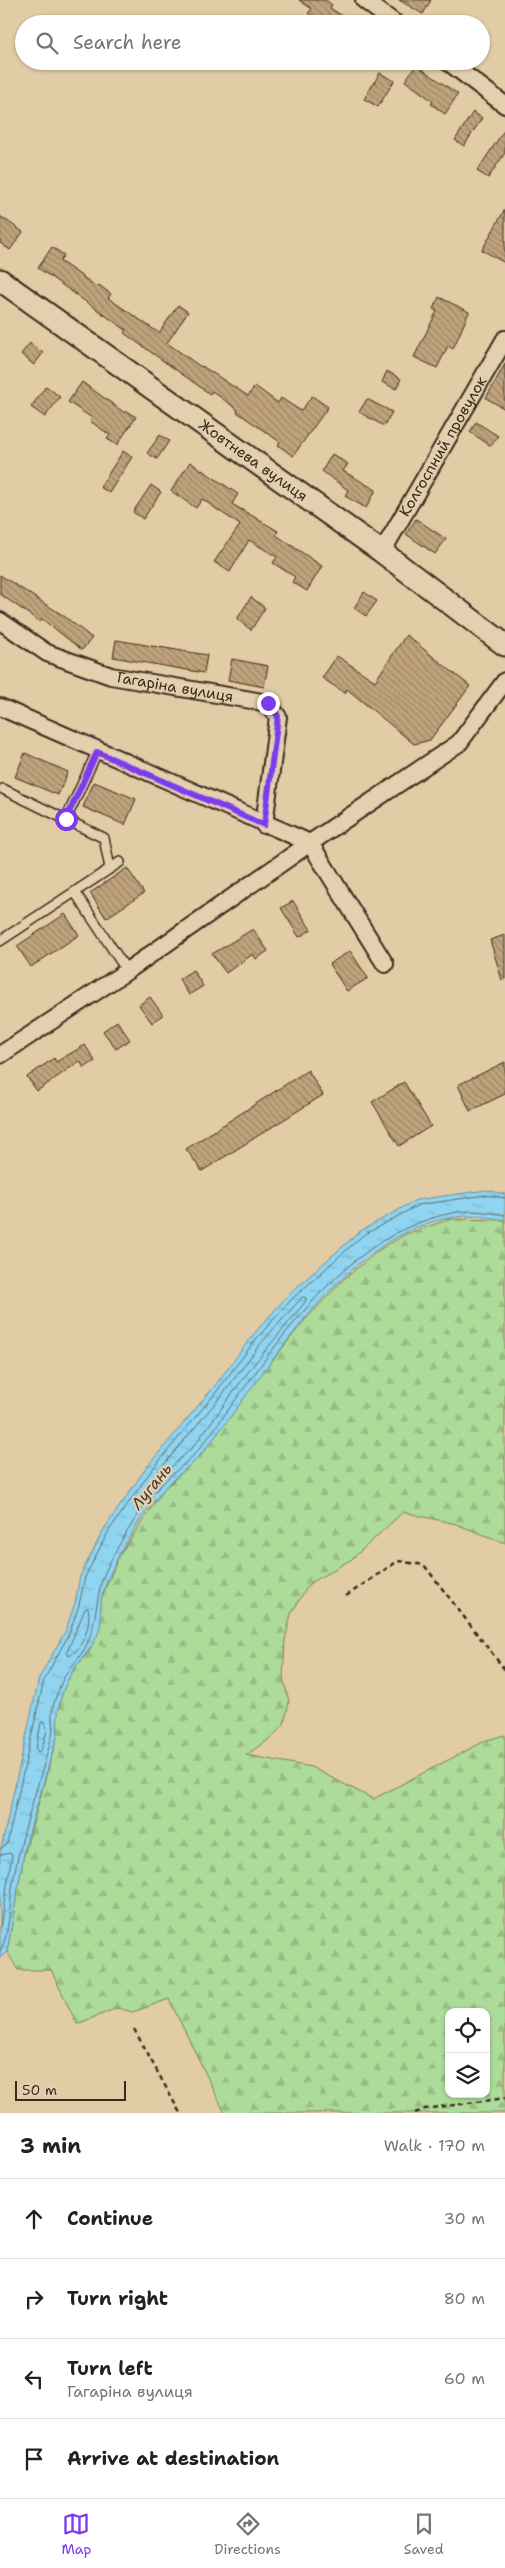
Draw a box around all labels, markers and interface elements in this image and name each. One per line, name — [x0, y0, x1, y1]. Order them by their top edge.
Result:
search box — [15, 15, 490, 70]
icon: search — [33, 29, 61, 57]
text: Search here — [73, 30, 182, 55]
street label: Колгоспний провулок — [395, 372, 491, 520]
street label: Жовтнева вулиця — [195, 415, 312, 506]
street label: Гагаріна вулиця — [115, 667, 235, 707]
route end — [257, 692, 280, 715]
route start — [55, 808, 78, 831]
water label: Лугань — [126, 1459, 177, 1515]
map controls — [445, 2008, 490, 2098]
button: locate — [445, 2008, 490, 2053]
button: layers — [445, 2053, 490, 2098]
scale bar — [15, 2078, 126, 2101]
text: 50 m — [22, 2081, 57, 2099]
text: 3 min — [20, 2132, 81, 2160]
text: Walk · 170 m — [384, 2135, 485, 2156]
icon: ahead — [20, 2205, 48, 2233]
text: Continue — [67, 2206, 153, 2231]
text: 30 m — [444, 2208, 485, 2229]
icon: right — [20, 2285, 48, 2313]
text: Turn right — [67, 2286, 168, 2311]
text: 80 m — [444, 2288, 485, 2309]
text: Turn left — [67, 2356, 153, 2381]
icon: left — [20, 2365, 48, 2393]
text: 60 m — [444, 2368, 485, 2389]
text: Гагаріна вулиця — [67, 2381, 193, 2402]
icon: arrive — [20, 2445, 48, 2473]
text: Arrive at destination — [67, 2446, 279, 2471]
tab: Map — [61, 2510, 91, 2558]
tab: Directions — [214, 2510, 281, 2558]
tab: Saved — [404, 2510, 444, 2558]

